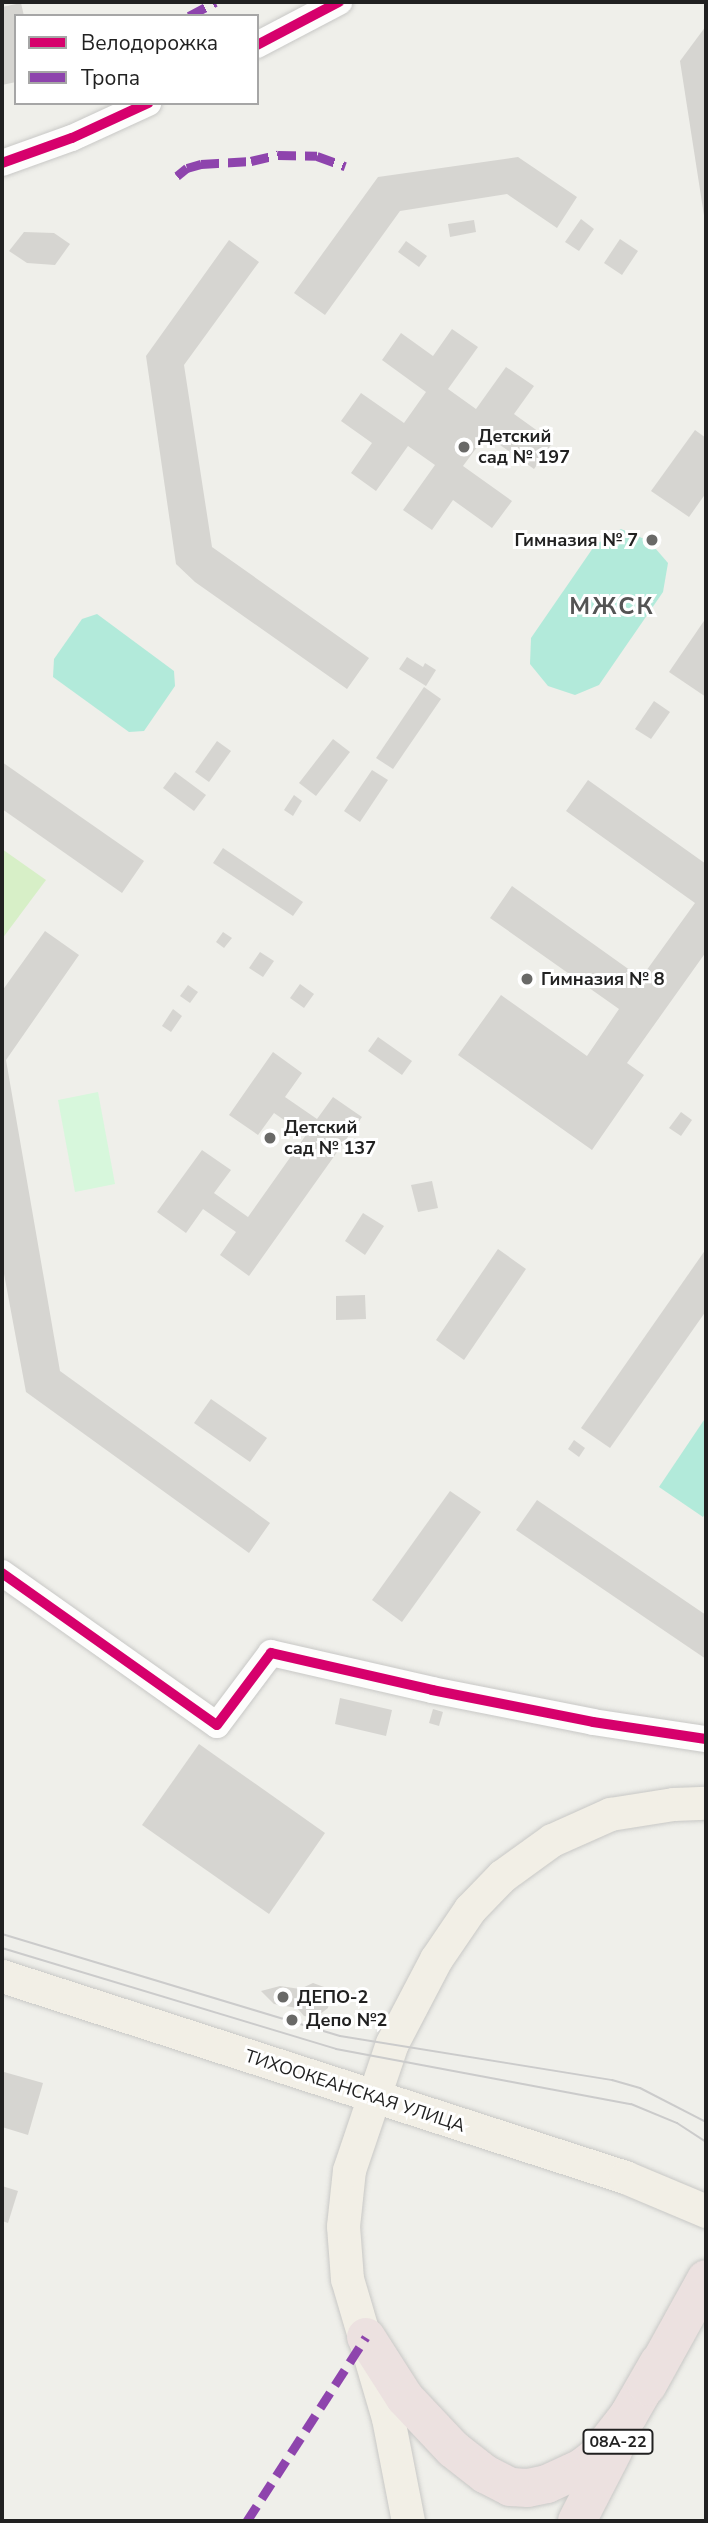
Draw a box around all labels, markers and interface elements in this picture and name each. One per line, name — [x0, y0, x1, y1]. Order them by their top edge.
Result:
legend — [14, 14, 259, 105]
text: Велодорожка — [81, 29, 218, 57]
text: Тропа — [81, 64, 140, 92]
place label: Детский сад № 197 — [478, 426, 570, 468]
marker: Детский сад № 197 — [456, 439, 472, 455]
place label: Гимназия № 7 — [514, 529, 638, 551]
marker: Гимназия № 7 — [644, 532, 660, 548]
district label: МЖСК — [570, 593, 654, 621]
place label: Гимназия № 8 — [541, 968, 665, 990]
marker: Гимназия № 8 — [519, 971, 535, 987]
place label: Детский сад № 137 — [284, 1117, 376, 1160]
marker: Детский сад № 137 — [262, 1130, 278, 1146]
place label: ДЕПО-2 — [297, 1986, 368, 2008]
marker: ДЕПО-2 — [275, 1989, 291, 2005]
place label: Депо №2 — [306, 2009, 387, 2031]
marker: Депо №2 — [284, 2012, 300, 2028]
street label: ТИХООКЕАНСКАЯ УЛИЦА — [242, 2045, 468, 2137]
road number: 08А-22 — [581, 2430, 655, 2454]

